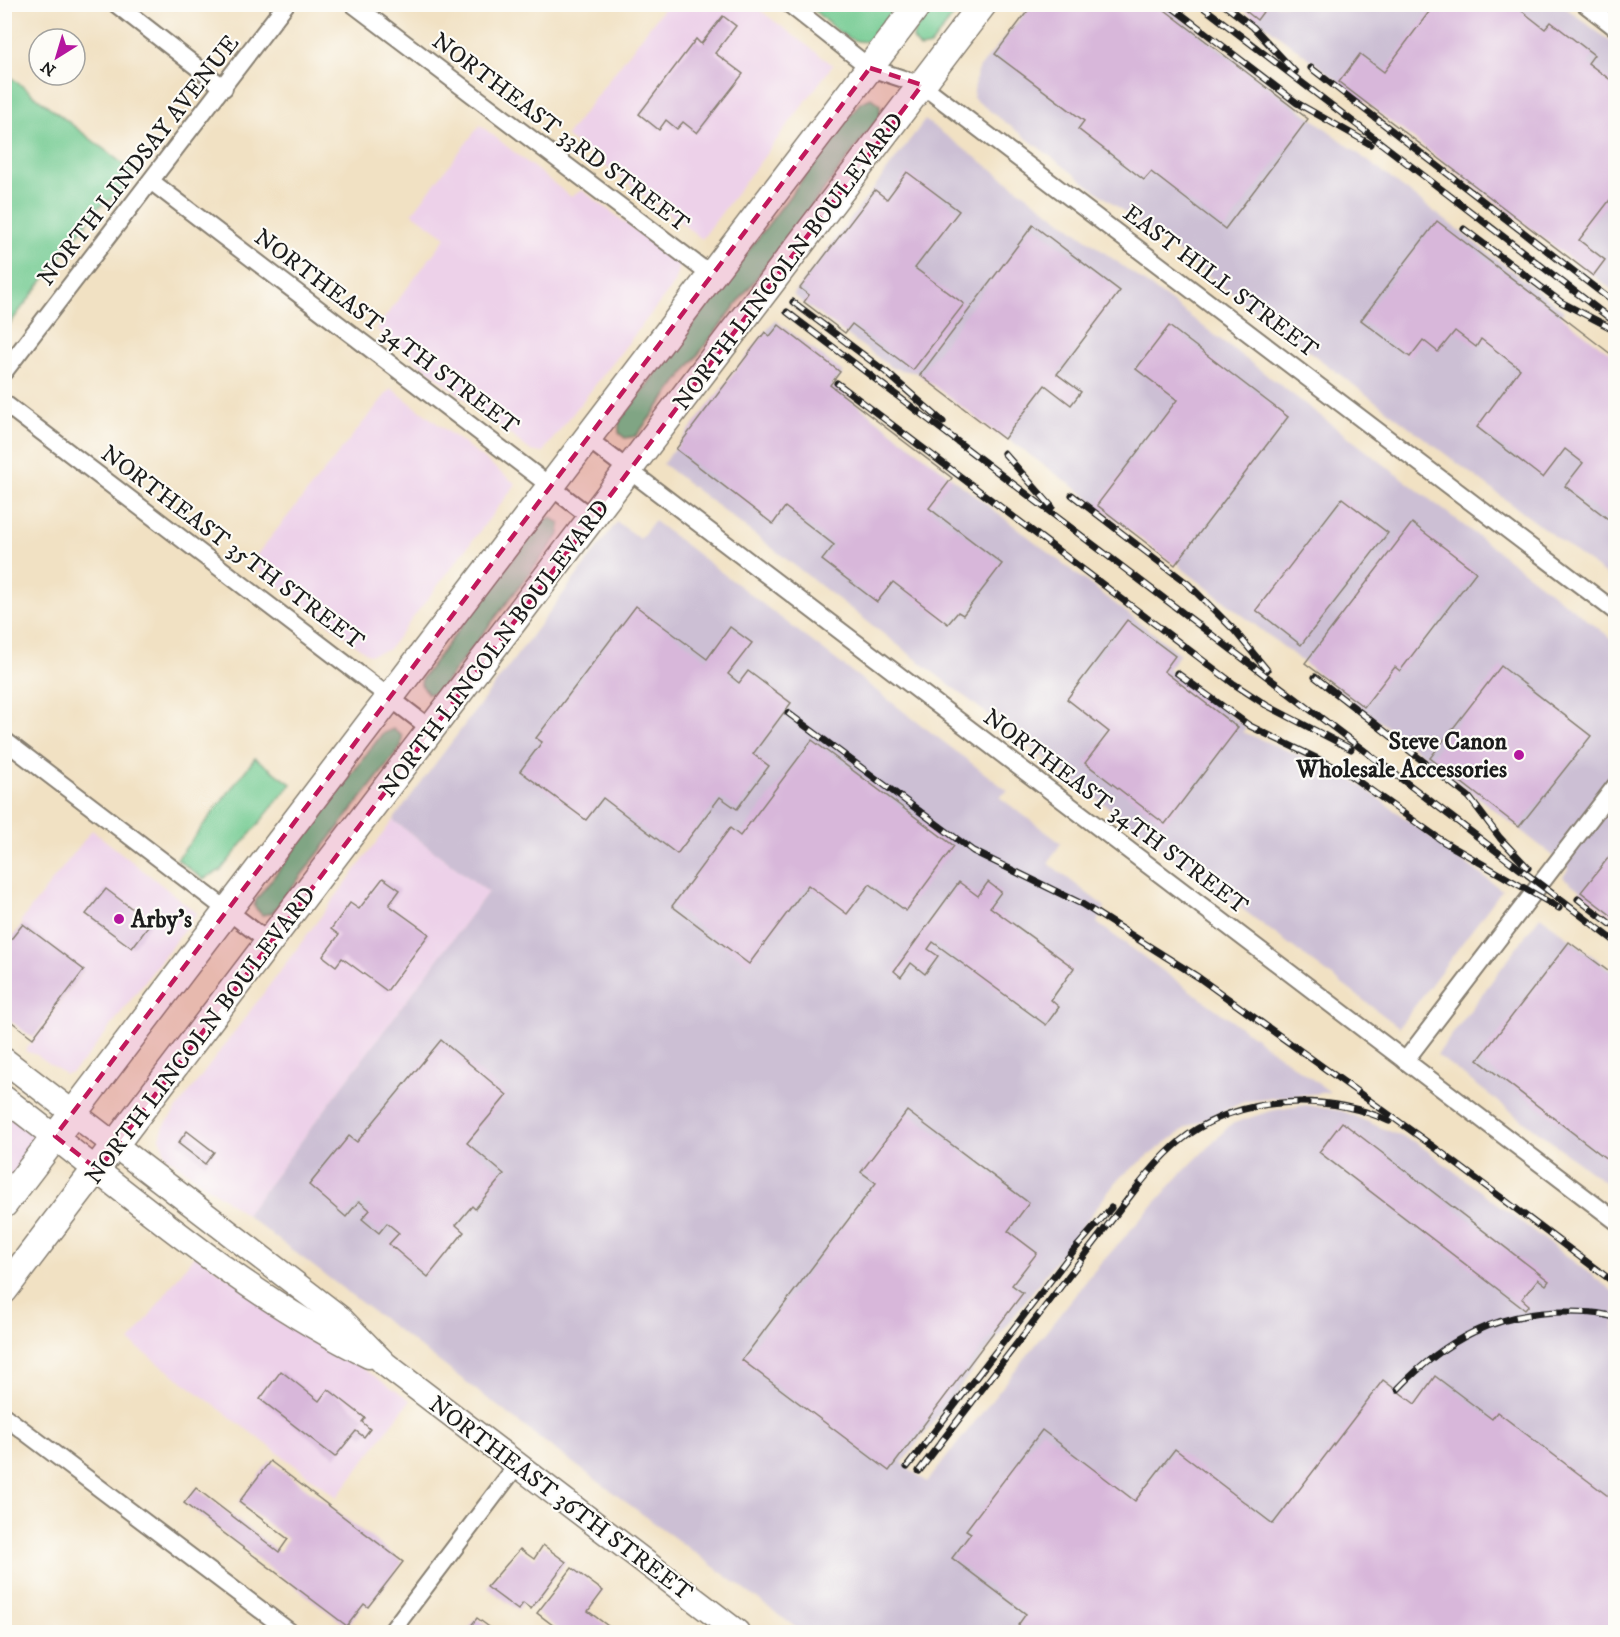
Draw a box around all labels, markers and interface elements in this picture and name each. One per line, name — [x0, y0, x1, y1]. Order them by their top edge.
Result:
street label: NORTHEAST 33RD STREET — [426, 26, 695, 239]
north arrow — [27, 27, 87, 87]
street label: NORTH LINDSAY AVENUE — [31, 29, 245, 291]
street label: NORTH LINCOLN BOULEVARD — [667, 107, 911, 417]
street label: EAST HILL STREET — [1117, 199, 1324, 365]
street label: NORTHEAST 34TH STREET — [248, 222, 525, 441]
street label: NORTHEAST 35TH STREET — [95, 439, 370, 657]
street label: NORTH LINCOLN BOULEVARD — [373, 494, 617, 804]
street label: NORTHEAST 34TH STREET — [977, 702, 1254, 921]
place label: Steve Canon Wholesale Accessories — [1295, 727, 1507, 785]
marker: Steve Canon Wholesale Accessories — [1512, 748, 1526, 762]
street label: NORTH LINCOLN BOULEVARD — [79, 881, 323, 1191]
place label: Arby's — [130, 905, 192, 935]
marker: Arby's — [112, 912, 126, 926]
street label: NORTHEAST 36TH STREET — [423, 1390, 698, 1608]

